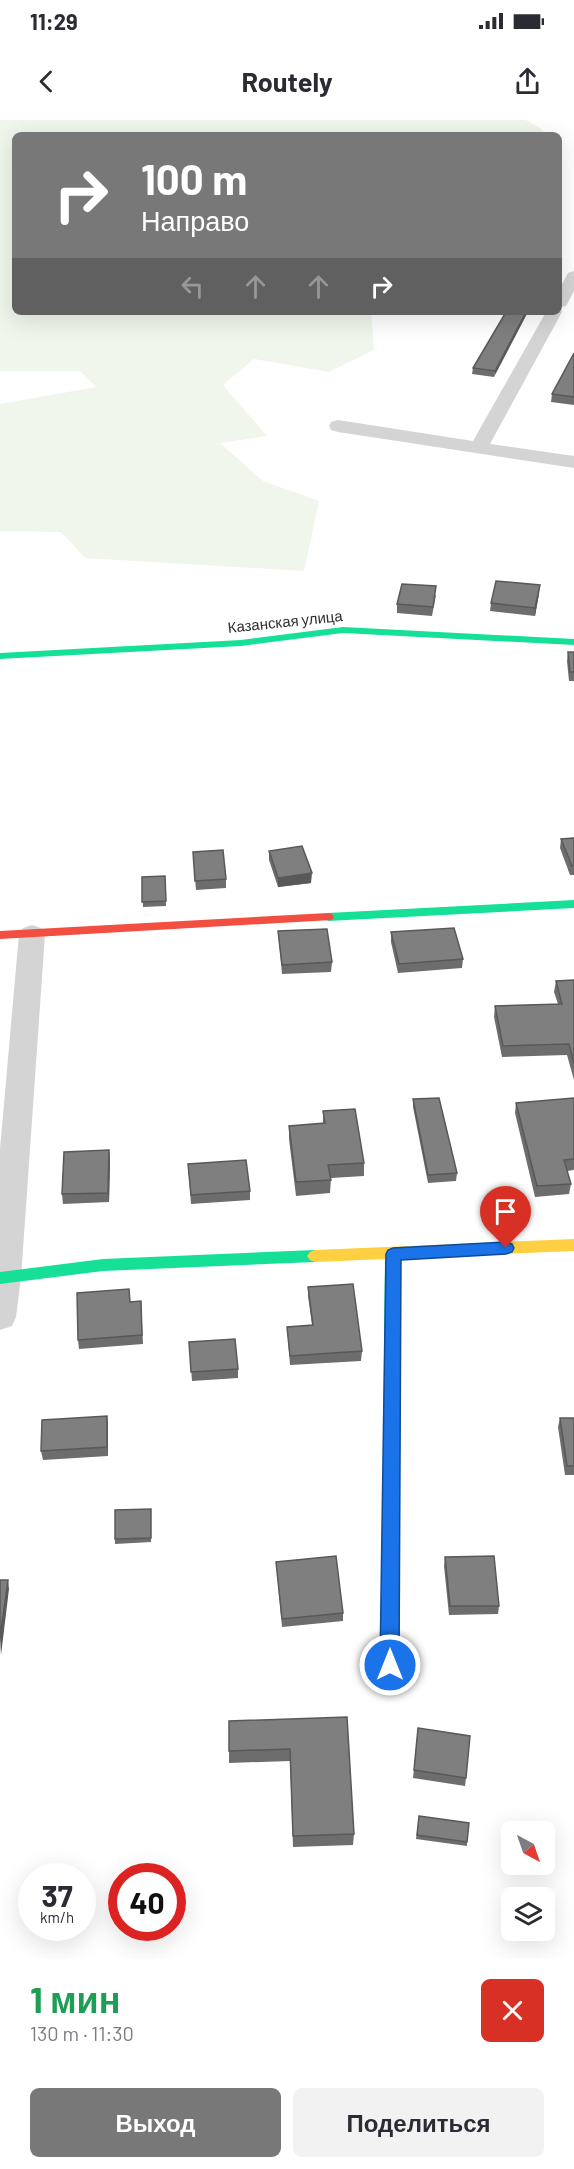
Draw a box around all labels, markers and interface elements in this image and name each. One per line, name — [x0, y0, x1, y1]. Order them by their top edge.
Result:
text: 11:29 — [30, 8, 78, 34]
icon: back — [30, 65, 63, 98]
text: Routely — [241, 65, 333, 97]
icon: share — [511, 65, 544, 98]
text: 100 m — [141, 153, 247, 203]
icon: right — [42, 156, 120, 234]
text: Направо — [141, 204, 249, 236]
icon: left — [176, 270, 209, 303]
icon: ahead — [239, 270, 272, 303]
icon: ahead — [302, 270, 335, 303]
icon: right — [365, 270, 398, 303]
street label: Казанская улица — [227, 606, 344, 636]
pin — [480, 1186, 531, 1248]
icon: arrive — [489, 1195, 522, 1228]
position arrow — [358, 1633, 422, 1697]
north arrow — [501, 1821, 555, 1875]
map controls — [501, 1821, 555, 1941]
speed limit sign: 40 — [108, 1863, 186, 1941]
text: 37 — [41, 1877, 73, 1913]
button: layers — [501, 1887, 555, 1941]
text: km/h — [40, 1908, 74, 1926]
text: 1 мин — [30, 1977, 120, 2020]
button: close — [481, 1979, 544, 2042]
text: 130 m · 11:30 — [30, 2021, 134, 2045]
button: Выход — [30, 2088, 281, 2157]
button: Поделиться — [293, 2088, 544, 2157]

